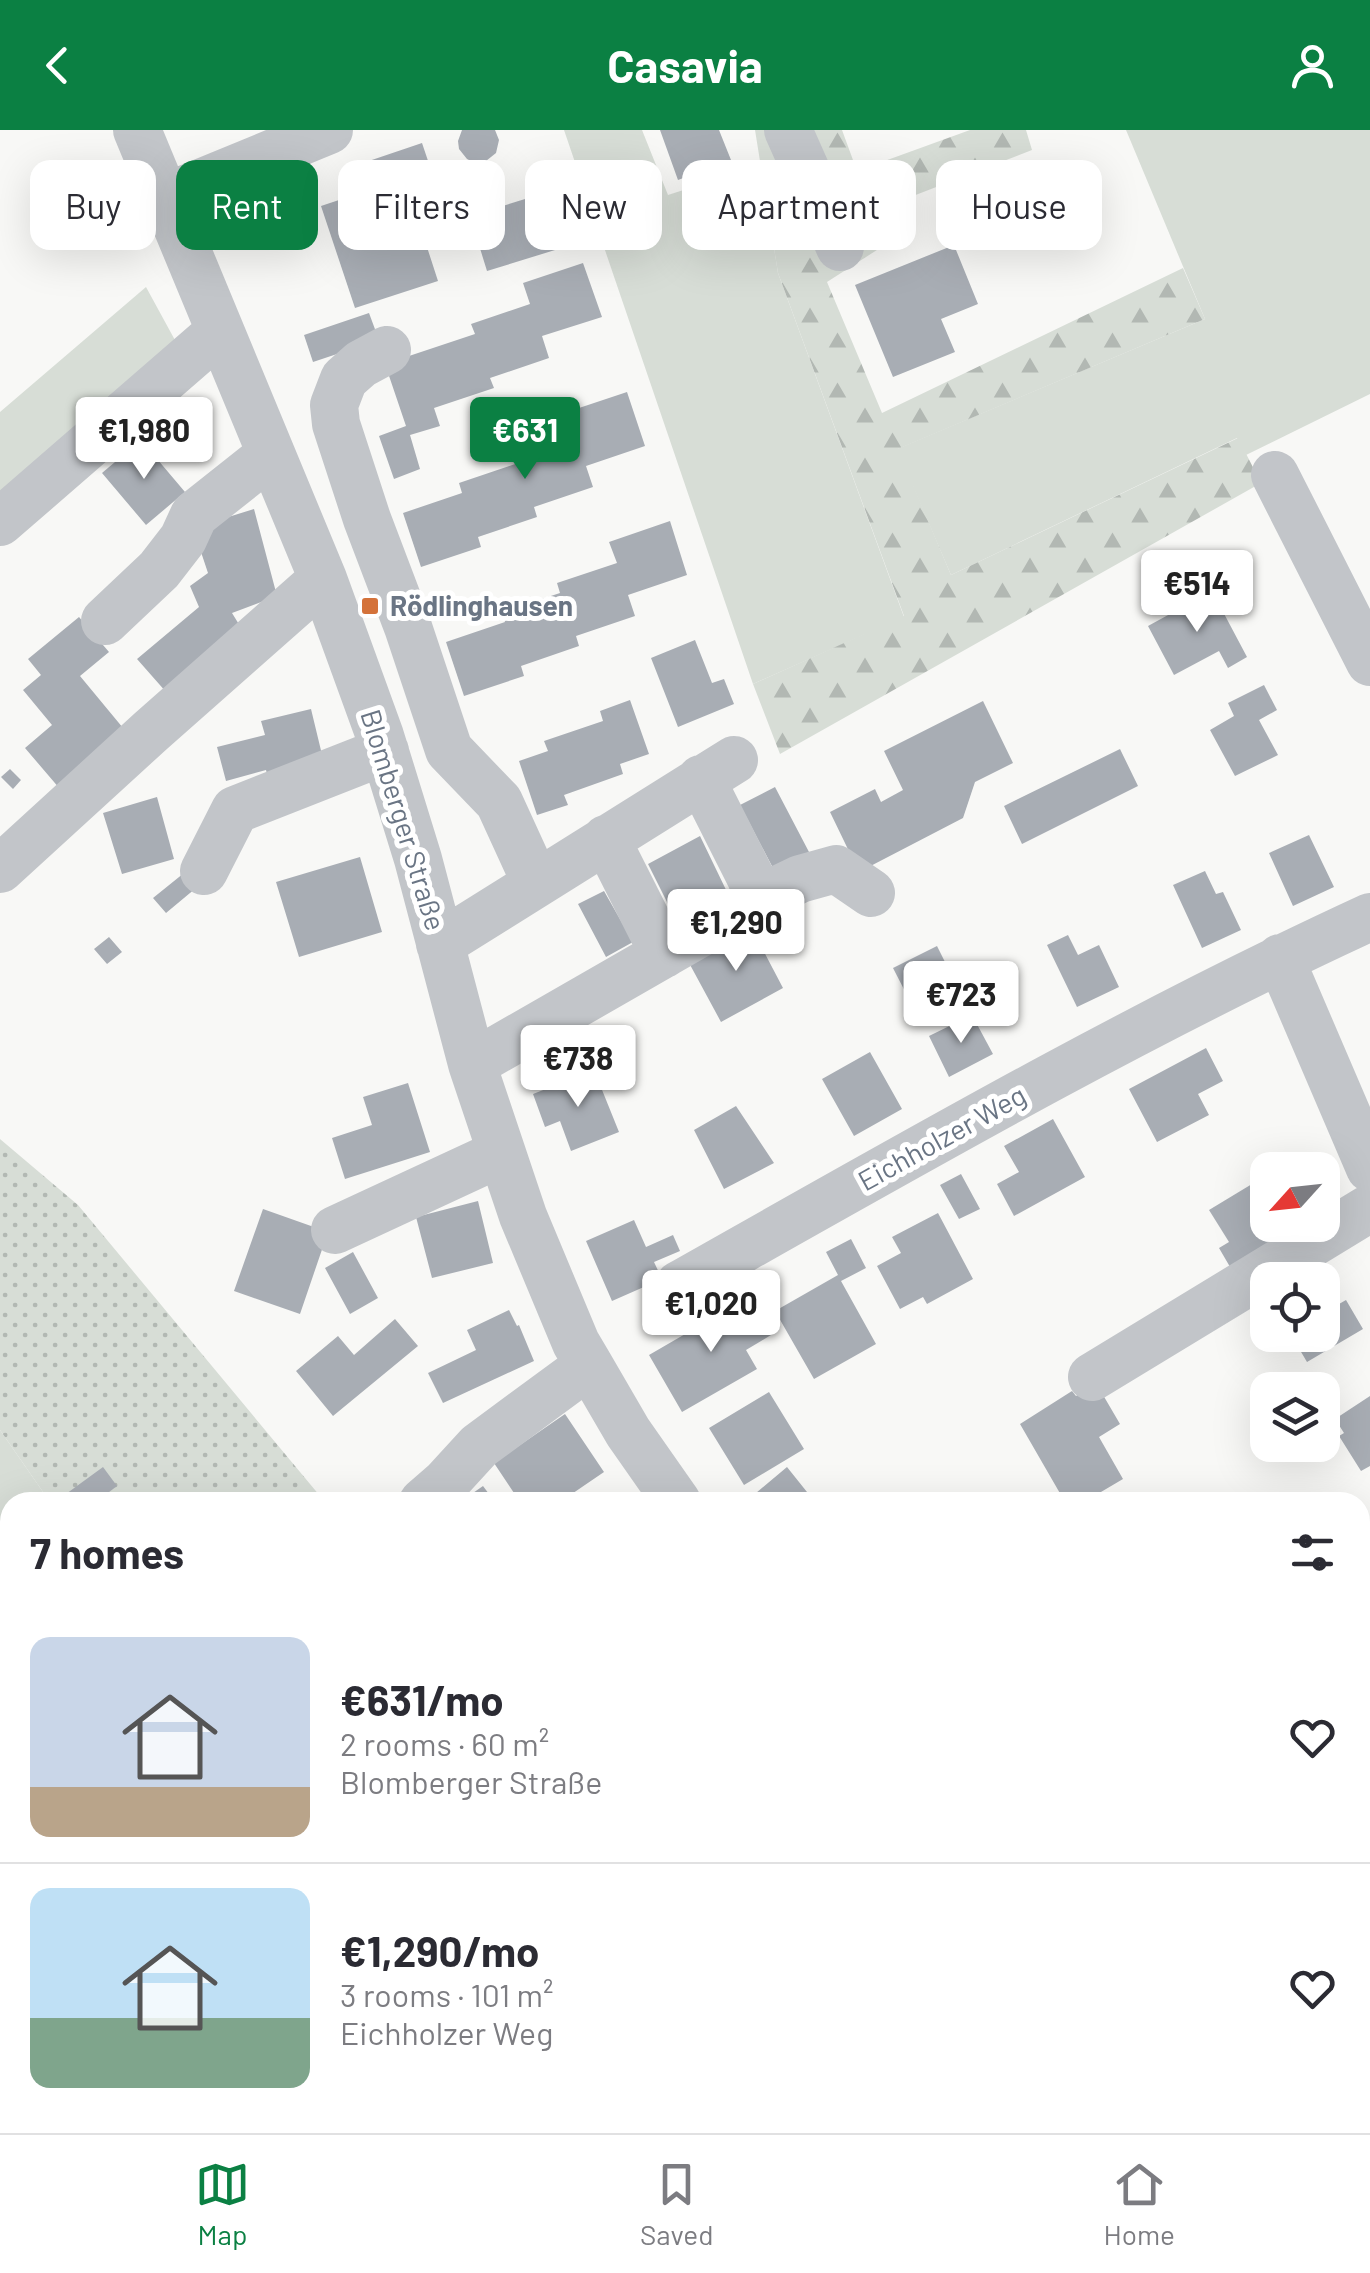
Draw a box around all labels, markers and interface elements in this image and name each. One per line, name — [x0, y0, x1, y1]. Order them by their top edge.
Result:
icon: back — [30, 38, 85, 93]
text: Casavia — [607, 38, 763, 92]
icon: person — [1285, 38, 1340, 93]
chip: Buy — [30, 160, 156, 250]
chip: Rent — [176, 160, 318, 250]
chip: Filters — [338, 160, 505, 250]
chip: New — [525, 160, 662, 250]
chip: Apartment — [682, 160, 916, 250]
chip: House — [936, 160, 1102, 250]
pin: €1,980 — [63, 397, 225, 482]
pin: €631 — [466, 397, 584, 482]
text: €1,980 — [98, 410, 190, 448]
text: €631 — [492, 410, 558, 448]
pin: €514 — [1138, 550, 1256, 635]
text: €514 — [1163, 563, 1231, 601]
place label: Rödlinghausen — [390, 588, 573, 622]
marker: Rödlinghausen — [359, 595, 381, 617]
street label: Blomberger Straße — [354, 705, 454, 934]
pin: €1,290 — [655, 889, 817, 974]
text: €1,290 — [689, 902, 783, 940]
pin: €723 — [902, 961, 1020, 1046]
text: €723 — [926, 974, 996, 1012]
pin: €738 — [519, 1025, 637, 1110]
text: €738 — [543, 1038, 613, 1076]
street label: Eichholzer Weg — [852, 1077, 1031, 1197]
north arrow — [1250, 1152, 1340, 1242]
map controls — [1250, 1152, 1340, 1462]
button: locate — [1250, 1262, 1340, 1352]
pin: €1,020 — [630, 1270, 792, 1355]
text: €1,020 — [664, 1283, 758, 1321]
button: layers — [1250, 1372, 1340, 1462]
icon: filters — [1285, 1525, 1340, 1580]
text: 7 homes — [30, 1527, 184, 1577]
text: €631/mo — [340, 1674, 504, 1724]
icon: home — [110, 1677, 230, 1797]
icon: heart — [1285, 1710, 1340, 1765]
text: 2 rooms · 60 m² — [340, 1724, 549, 1762]
text: Blomberger Straße — [340, 1762, 602, 1800]
text: €1,290/mo — [340, 1925, 539, 1975]
icon: home — [110, 1928, 230, 2048]
icon: heart — [1285, 1961, 1340, 2016]
text: 3 rooms · 101 m² — [340, 1975, 554, 2013]
text: Eichholzer Weg — [340, 2013, 553, 2051]
tab: Map — [195, 2157, 250, 2251]
tab: Saved — [640, 2157, 714, 2251]
tab: Home — [1104, 2157, 1175, 2251]

